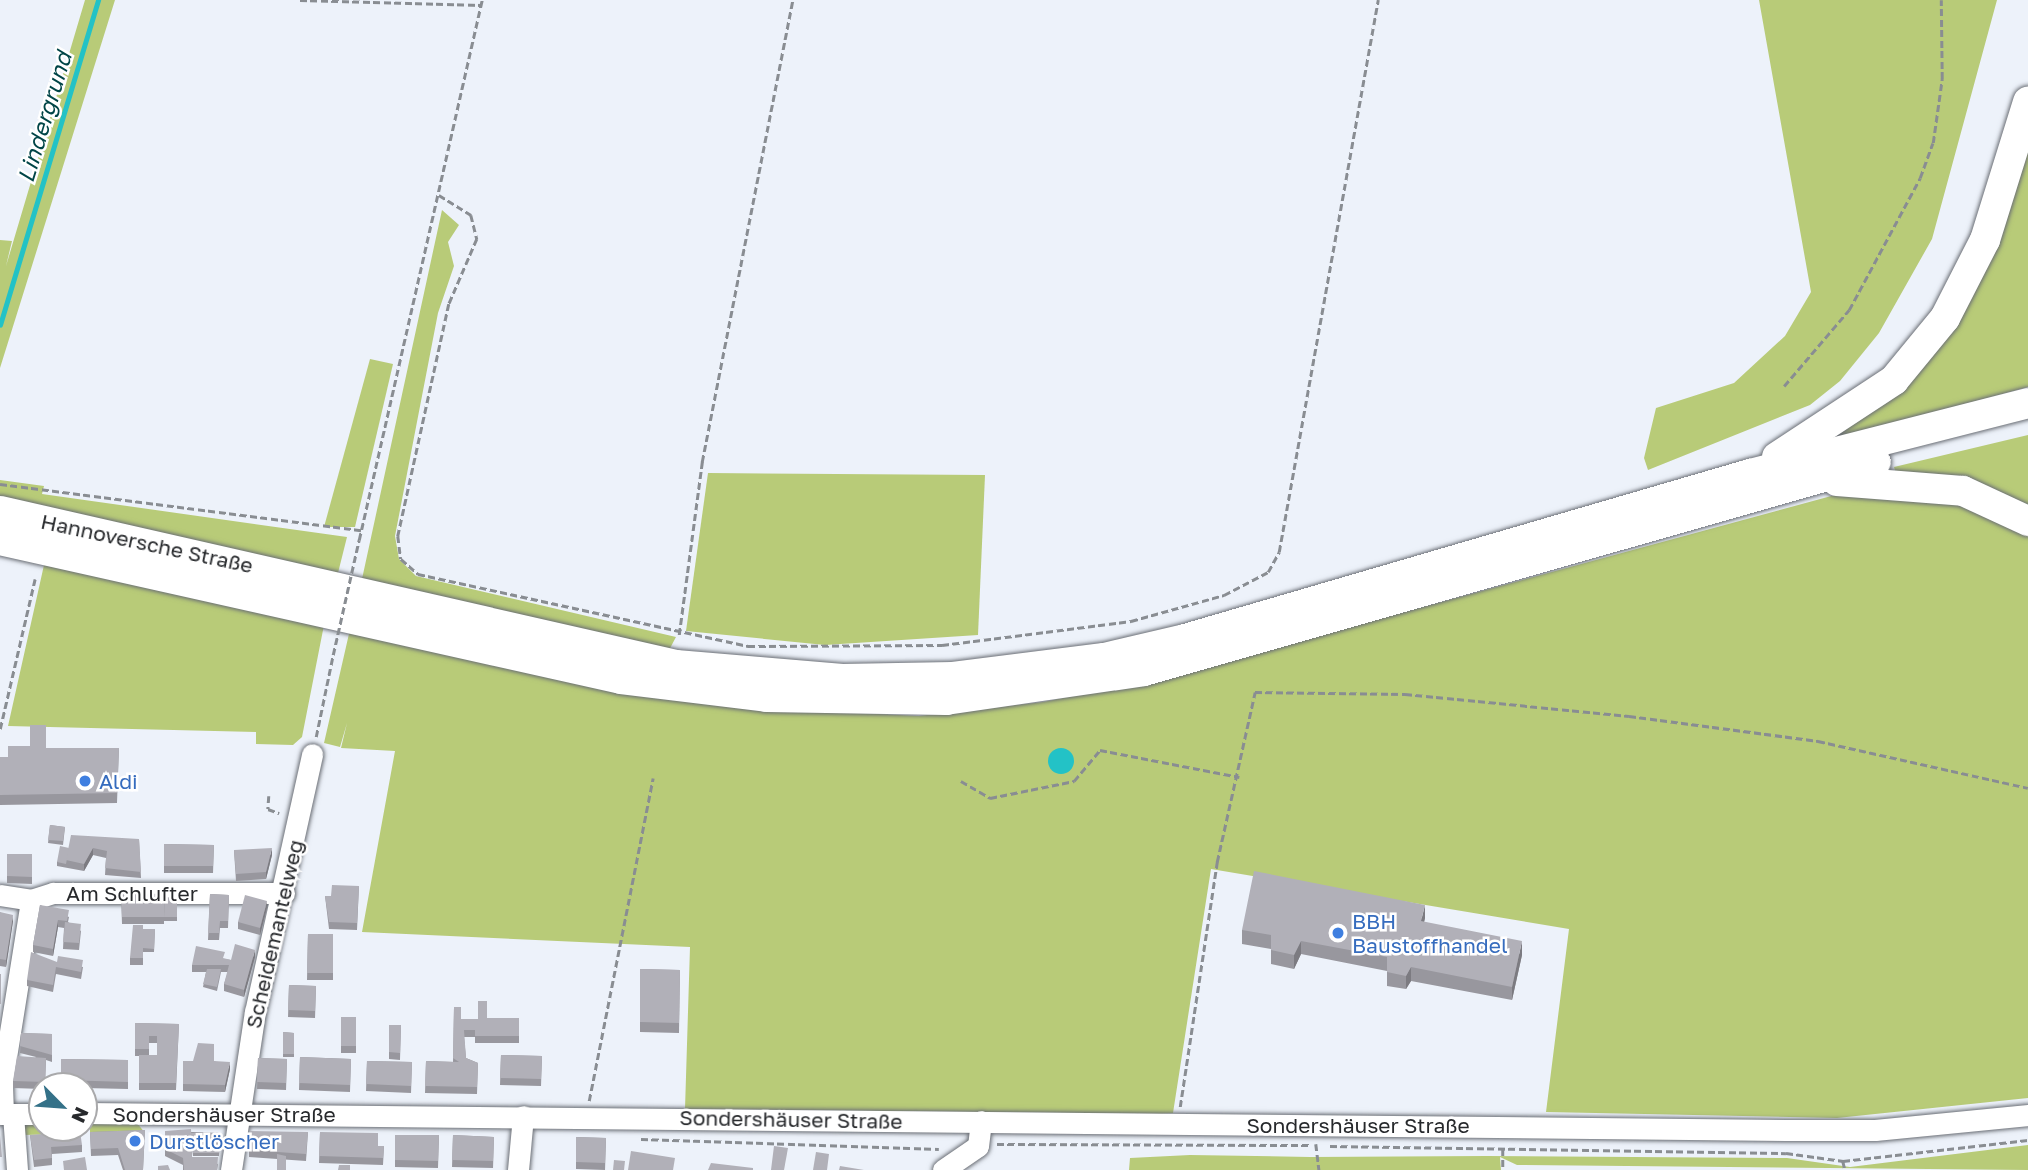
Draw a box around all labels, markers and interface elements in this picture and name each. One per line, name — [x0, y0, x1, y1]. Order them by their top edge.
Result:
water label: Lindergrund — [11, 48, 77, 186]
street label: Hannoversche Straße — [39, 508, 255, 578]
place label: Aldi — [99, 768, 138, 794]
marker: Aldi — [77, 773, 93, 789]
street label: Scheidemantelweg — [240, 837, 308, 1031]
street label: Am Schlufter — [66, 880, 198, 906]
place label: BBH Baustoffhandel — [1352, 908, 1508, 958]
marker: BBH Baustoffhandel — [1330, 925, 1346, 941]
north arrow — [28, 1072, 98, 1142]
street label: Sondershäuser Straße — [112, 1101, 336, 1127]
text: N — [67, 1104, 94, 1127]
street label: Sondershäuser Straße — [679, 1104, 903, 1134]
street label: Sondershäuser Straße — [1246, 1112, 1470, 1138]
place label: Durstlöscher — [149, 1128, 279, 1154]
marker: Durstlöscher — [127, 1133, 143, 1149]

